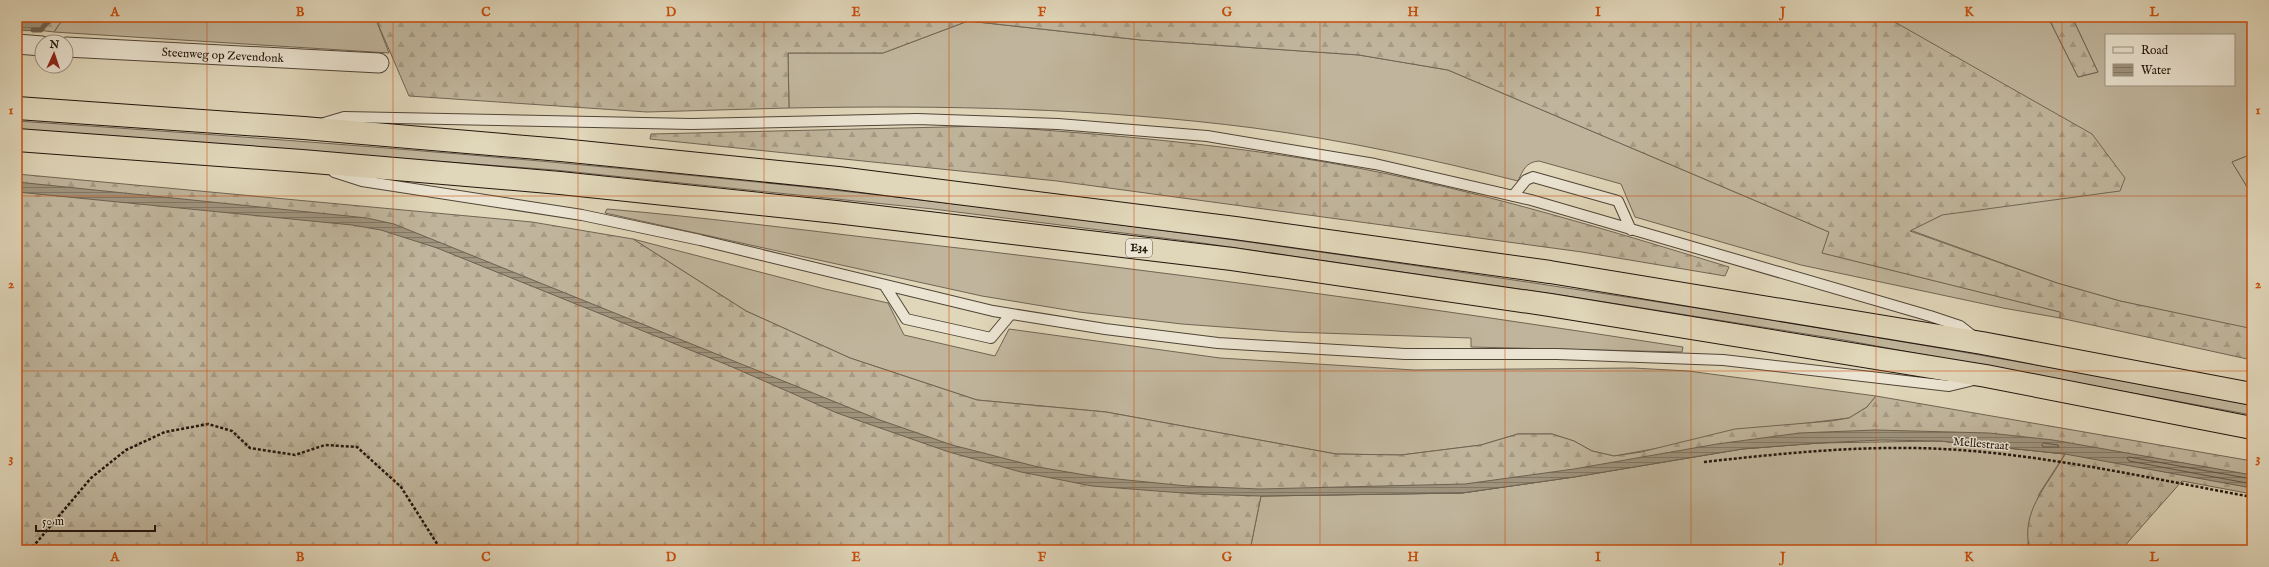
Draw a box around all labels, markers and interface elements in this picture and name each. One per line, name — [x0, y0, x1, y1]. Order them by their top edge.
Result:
text: A — [110, 4, 121, 21]
text: B — [296, 4, 305, 21]
text: C — [481, 4, 491, 21]
text: D — [666, 4, 677, 21]
text: E — [851, 4, 861, 21]
text: F — [1038, 4, 1047, 21]
text: G — [1222, 4, 1233, 21]
text: H — [1407, 4, 1419, 21]
text: I — [1595, 4, 1601, 21]
text: J — [1778, 4, 1786, 21]
text: K — [1964, 4, 1974, 21]
text: L — [2148, 4, 2159, 21]
north arrow — [34, 34, 74, 74]
legend — [2105, 34, 2235, 86]
text: N — [48, 38, 60, 52]
text: Road — [2141, 43, 2169, 58]
street label: Steenweg op Zevendonk — [161, 44, 285, 66]
text: Water — [2141, 63, 2172, 78]
text: 1 — [9, 102, 14, 119]
text: 1 — [2256, 102, 2261, 119]
road number: E34 — [1126, 239, 1152, 257]
text: 2 — [8, 276, 14, 293]
text: 2 — [2255, 276, 2261, 293]
street label: Mellestraat — [1952, 434, 2010, 454]
text: 3 — [9, 450, 14, 467]
text: 3 — [2256, 450, 2261, 467]
scale bar — [36, 507, 155, 533]
text: 50 m — [42, 514, 64, 529]
text: A — [110, 549, 121, 566]
text: B — [296, 549, 305, 566]
text: C — [481, 549, 491, 566]
text: D — [666, 549, 677, 566]
text: E — [851, 549, 861, 566]
text: F — [1038, 549, 1047, 566]
text: G — [1222, 549, 1233, 566]
text: H — [1407, 549, 1419, 566]
text: I — [1595, 549, 1601, 566]
text: J — [1778, 549, 1786, 566]
text: K — [1964, 549, 1974, 566]
text: L — [2148, 549, 2159, 566]

